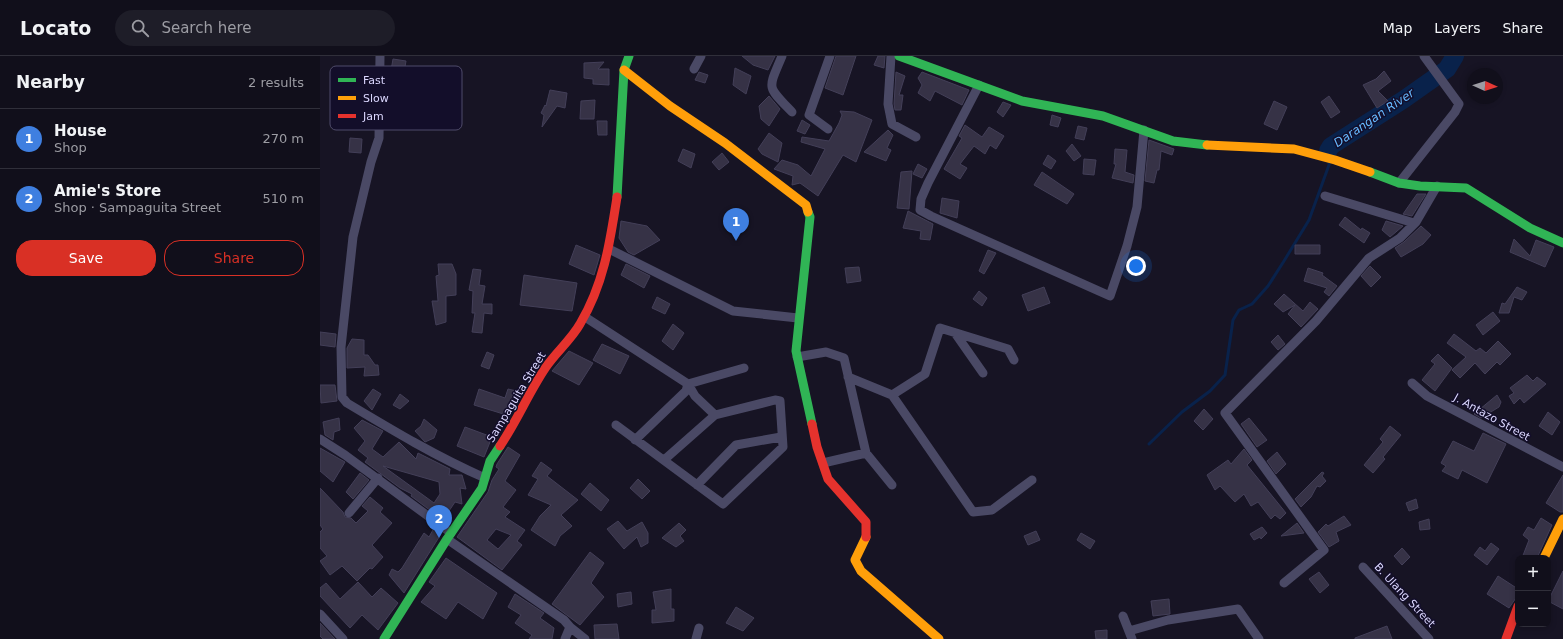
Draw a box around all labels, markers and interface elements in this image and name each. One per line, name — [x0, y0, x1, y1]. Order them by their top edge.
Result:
search box — [115, 10, 395, 46]
text: Locato — [20, 17, 91, 39]
icon: search — [129, 17, 151, 39]
text: Search here — [161, 19, 252, 37]
text: Map — [1383, 20, 1412, 36]
text: Layers — [1434, 20, 1481, 36]
text: Share — [1503, 20, 1543, 36]
legend — [330, 66, 462, 130]
north arrow — [1467, 68, 1503, 104]
text: Nearby — [16, 72, 85, 92]
text: Fast — [363, 74, 386, 87]
text: 2 results — [248, 75, 304, 90]
water label: Darangan River — [1331, 85, 1418, 150]
text: Slow — [363, 92, 389, 105]
text: Jam — [362, 110, 384, 123]
text: House — [54, 122, 107, 140]
text: 1 — [24, 131, 34, 146]
text: 270 m — [262, 131, 304, 146]
text: Shop — [54, 140, 87, 155]
text: Amie's Store — [54, 182, 161, 200]
text: 2 — [24, 191, 34, 206]
text: 510 m — [262, 191, 304, 206]
text: Shop · Sampaguita Street — [54, 200, 221, 215]
pin: 1 — [723, 208, 749, 241]
button: Save — [16, 240, 156, 276]
button: Share — [164, 240, 304, 276]
your location — [1126, 256, 1146, 276]
street label: Sampaguita Street — [484, 349, 549, 445]
street label: J. Antazo Street — [1450, 391, 1533, 444]
pin: 2 — [426, 505, 452, 538]
map controls — [1515, 555, 1551, 627]
button: + — [1515, 555, 1551, 591]
street label: B. Ulang Street — [1371, 560, 1438, 631]
button: − — [1515, 591, 1551, 627]

